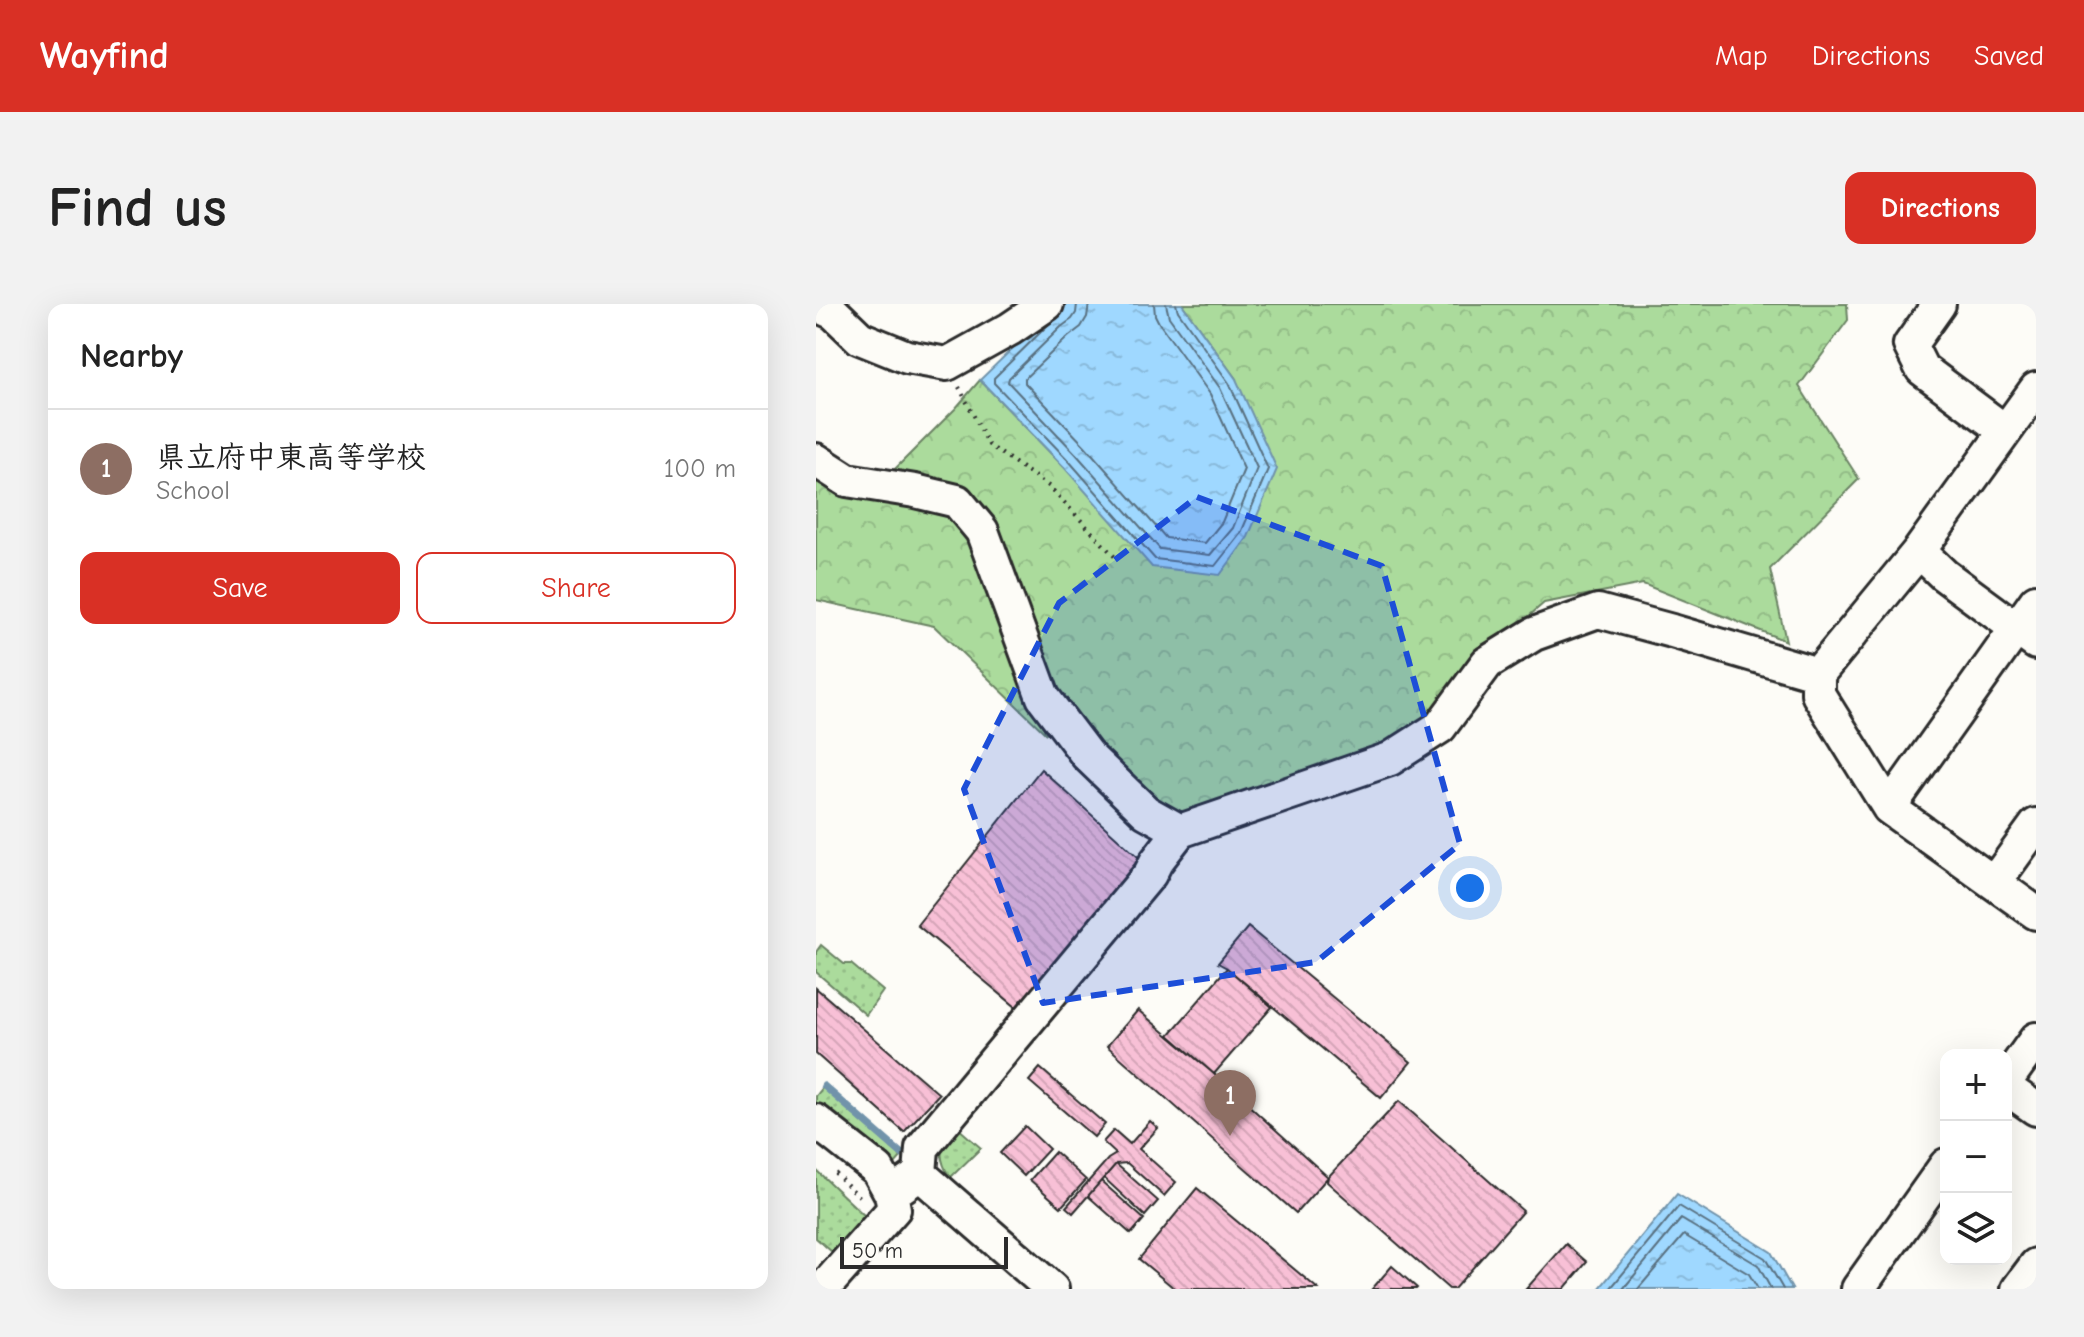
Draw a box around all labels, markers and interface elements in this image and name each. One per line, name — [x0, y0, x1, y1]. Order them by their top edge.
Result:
text: Wayfind — [40, 34, 169, 78]
text: Map — [1715, 40, 1768, 72]
text: Directions — [1812, 40, 1930, 72]
text: Saved — [1974, 40, 2044, 72]
button: Directions — [1845, 172, 2036, 244]
text: Find us — [48, 176, 227, 240]
text: Nearby — [80, 336, 183, 376]
text: 県立府中東高等学校 — [156, 440, 426, 475]
text: 1 — [101, 454, 111, 484]
text: 100 m — [664, 454, 736, 484]
text: School — [156, 476, 230, 506]
button: Save — [80, 552, 400, 624]
button: Share — [416, 552, 736, 624]
your location — [1450, 868, 1490, 908]
map controls — [1940, 1049, 2012, 1265]
button: + — [1940, 1049, 2012, 1121]
pin: 1 — [1204, 1070, 1256, 1136]
button: − — [1940, 1121, 2012, 1193]
button: layers — [1940, 1193, 2012, 1265]
scale bar — [840, 1233, 1008, 1269]
text: 50 m — [852, 1238, 903, 1264]

